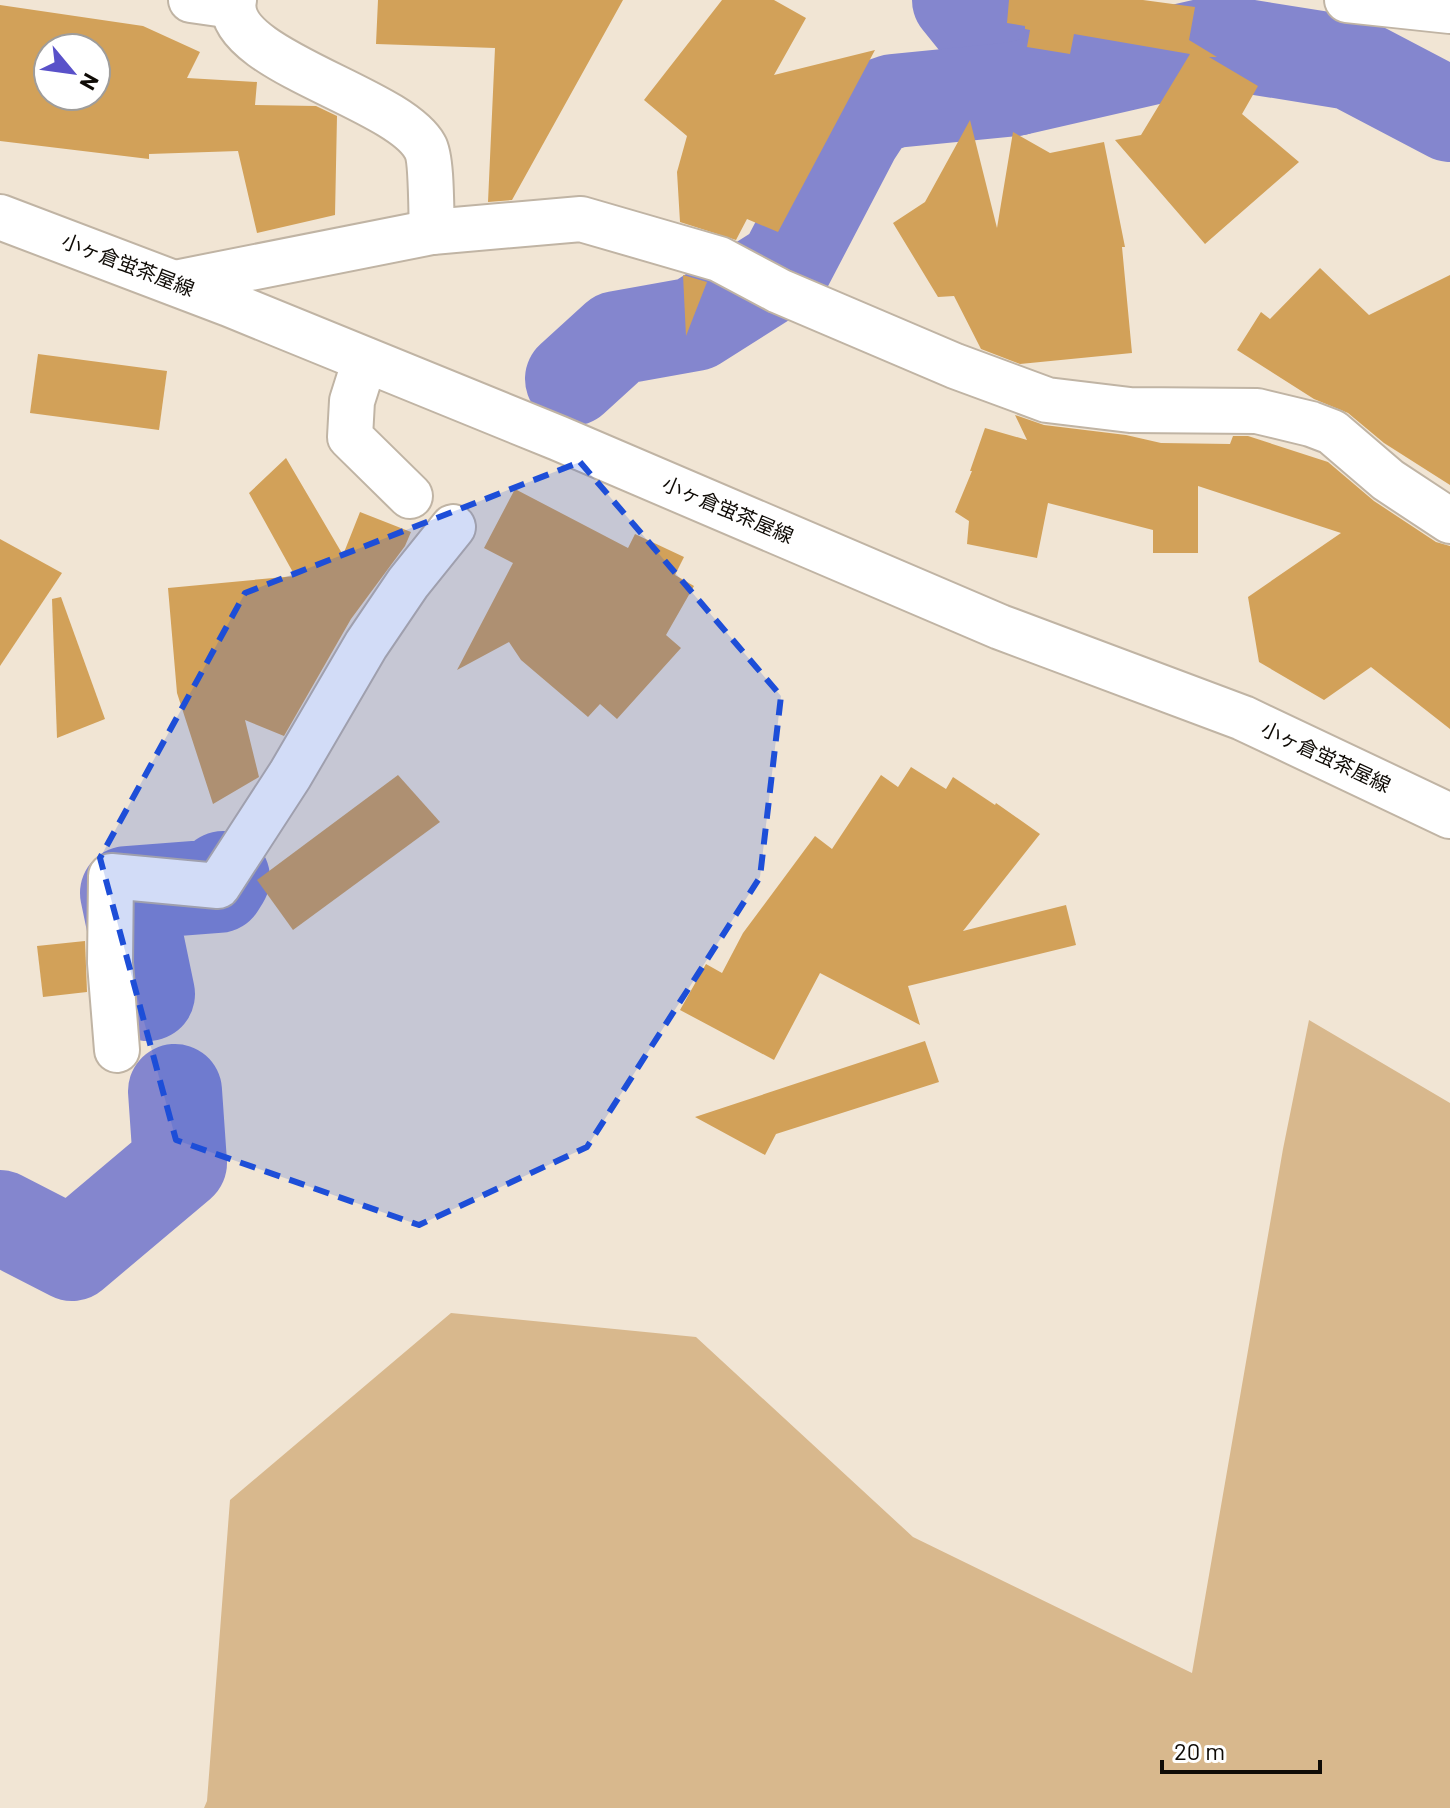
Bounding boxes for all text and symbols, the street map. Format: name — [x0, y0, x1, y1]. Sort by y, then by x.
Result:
north arrow — [32, 32, 112, 112]
text: N — [75, 69, 105, 95]
street label: 小ヶ倉蛍茶屋線 — [59, 228, 198, 300]
street label: 小ヶ倉蛍茶屋線 — [659, 471, 798, 547]
street label: 小ヶ倉蛍茶屋線 — [1258, 716, 1395, 797]
scale bar — [1162, 1724, 1320, 1774]
text: 20 m — [1174, 1736, 1225, 1765]

